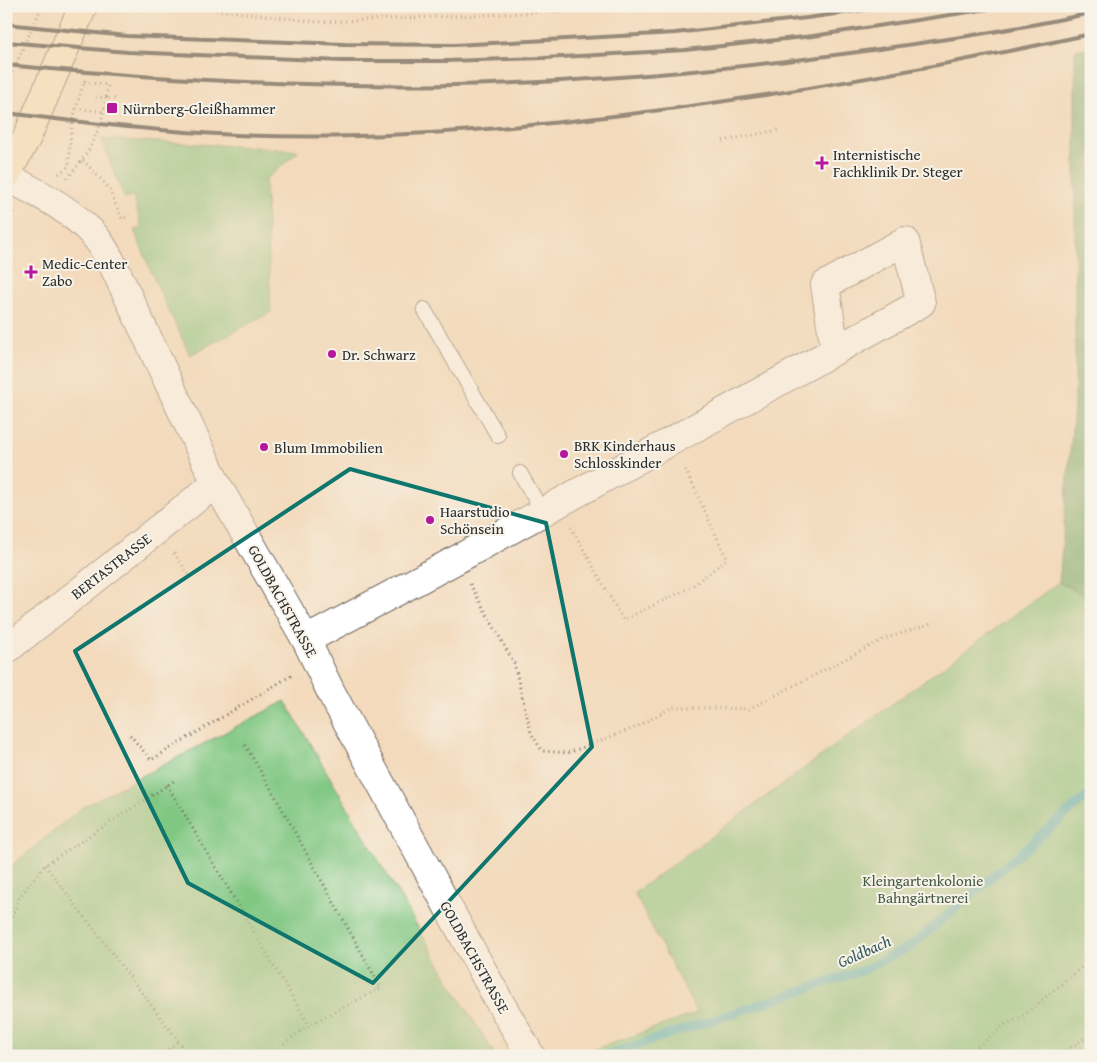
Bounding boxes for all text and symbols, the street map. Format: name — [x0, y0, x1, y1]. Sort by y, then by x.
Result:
place label: Nürnberg-Gleißhammer — [123, 98, 275, 119]
marker: Nürnberg-Gleißhammer — [105, 101, 119, 115]
place label: Internistische Fachklinik Dr. Steger — [833, 144, 963, 182]
marker: Internistische Fachklinik Dr. Steger — [815, 156, 829, 170]
place label: Medic-Center Zabo — [42, 253, 127, 291]
marker: Medic-Center Zabo — [24, 265, 38, 279]
place label: Dr. Schwarz — [342, 344, 416, 365]
marker: Dr. Schwarz — [326, 348, 338, 360]
place label: BRK Kinderhaus Schlosskinder — [574, 435, 676, 473]
place label: Blum Immobilien — [274, 437, 384, 458]
marker: Blum Immobilien — [258, 441, 270, 453]
marker: BRK Kinderhaus Schlosskinder — [558, 448, 570, 460]
place label: Haarstudio Schönsein — [440, 501, 510, 539]
marker: Haarstudio Schönsein — [424, 514, 436, 526]
street label: BERTASTRASSE — [66, 528, 156, 604]
street label: GOLDBACHSTRASSE — [243, 541, 323, 661]
park label: Kleingartenkolonie Bahngärtnerei — [863, 870, 983, 908]
street label: GOLDBACHSTRASSE — [435, 897, 515, 1017]
water label: Goldbach — [833, 929, 895, 973]

